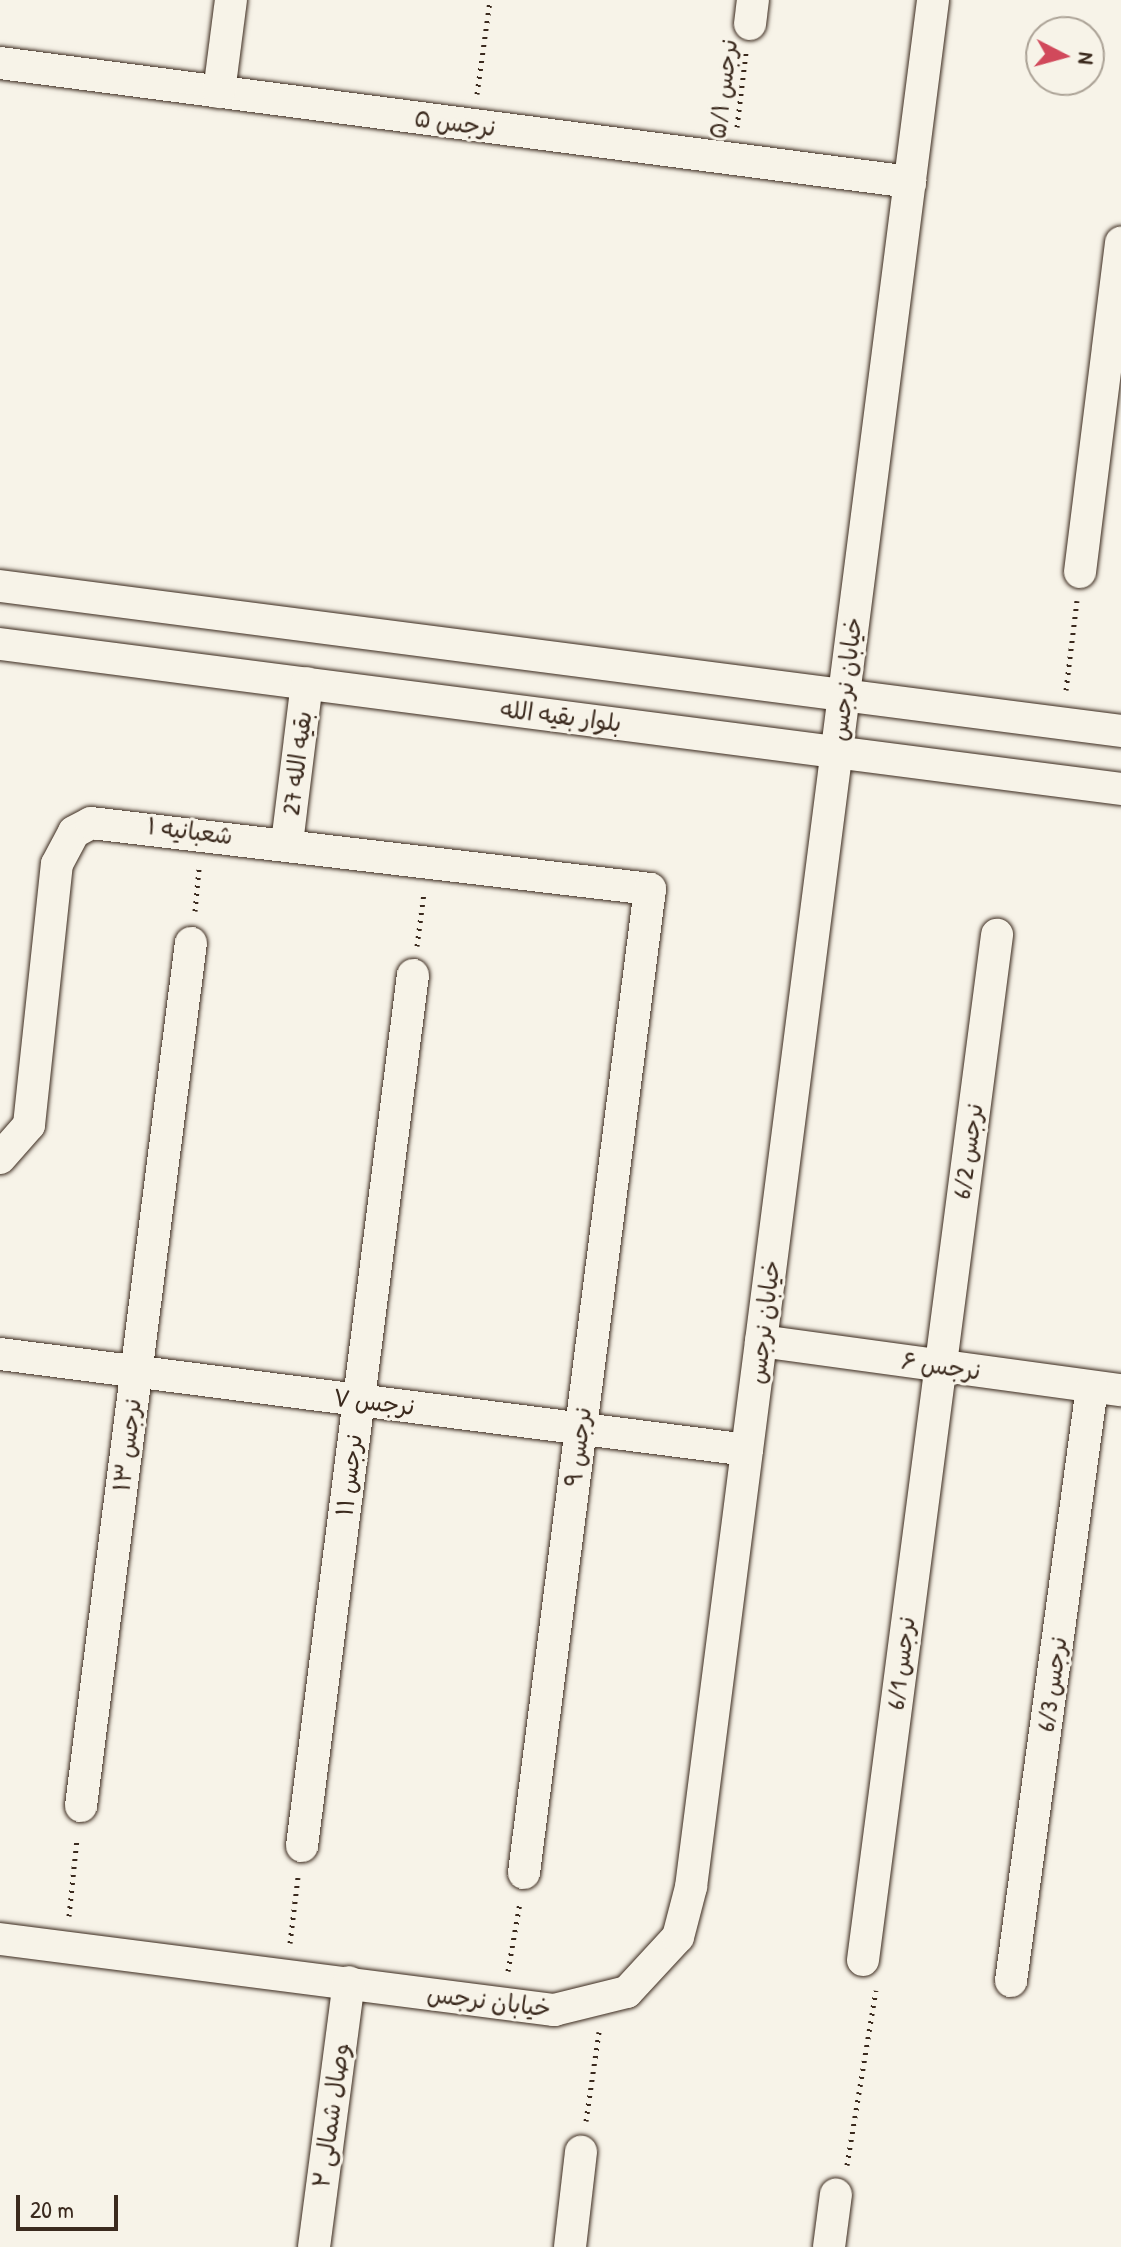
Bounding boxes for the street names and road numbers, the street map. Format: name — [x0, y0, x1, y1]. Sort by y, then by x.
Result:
street label: نرجس ۵/۱ — [703, 37, 743, 141]
street label: نرجس ۵ — [413, 104, 497, 142]
street label: خیابان نرجس — [824, 615, 868, 743]
street label: بلوار بقیه الله — [499, 694, 623, 738]
street label: بقیه الله 27 — [276, 709, 318, 817]
street label: شعبانیه ۱ — [146, 811, 234, 851]
street label: نرجس 6/2 — [947, 1101, 989, 1201]
street label: خیابان نرجس — [742, 1258, 786, 1386]
street label: نرجس ۶ — [900, 1346, 982, 1386]
street label: نرجس ۷ — [332, 1383, 416, 1421]
street label: نرجس ۱۳ — [107, 1397, 147, 1493]
street label: نرجس ۹ — [559, 1405, 597, 1489]
street label: نرجس ۱۱ — [330, 1432, 368, 1518]
street label: نرجس 6/1 — [881, 1615, 921, 1711]
street label: نرجس 6/3 — [1031, 1635, 1073, 1733]
street label: خیابان نرجس — [425, 1979, 553, 2023]
street label: وصال شمالی ۲ — [307, 2040, 355, 2190]

